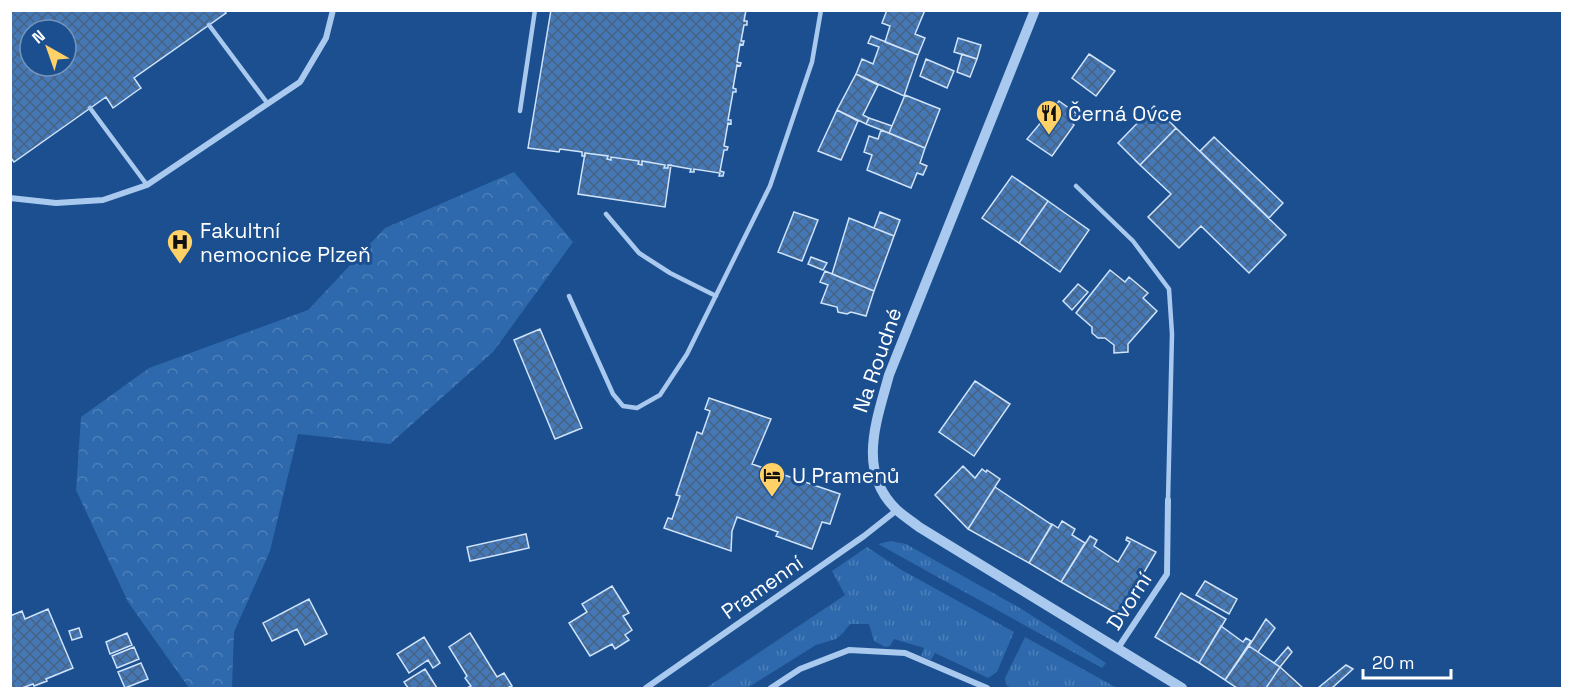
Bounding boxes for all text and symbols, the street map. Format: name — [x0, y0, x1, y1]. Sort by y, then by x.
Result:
north arrow — [18, 18, 78, 78]
text: N — [28, 25, 50, 48]
restaurant icon: Černá Ovce — [1034, 98, 1064, 136]
place label: Černá Ovce — [1068, 100, 1182, 127]
place label: Fakultní nemocnice Plzeň — [200, 217, 371, 268]
hospital icon: Fakultní nemocnice Plzeň — [165, 227, 195, 265]
street label: Na Roudné — [846, 304, 908, 416]
hotel icon: U Pramenů — [757, 460, 787, 498]
place label: U Pramenů — [792, 462, 900, 489]
street label: Pramenní — [716, 549, 809, 625]
street label: Dvorní — [1100, 566, 1158, 635]
scale bar — [1363, 642, 1452, 680]
text: 20 m — [1372, 651, 1415, 674]

